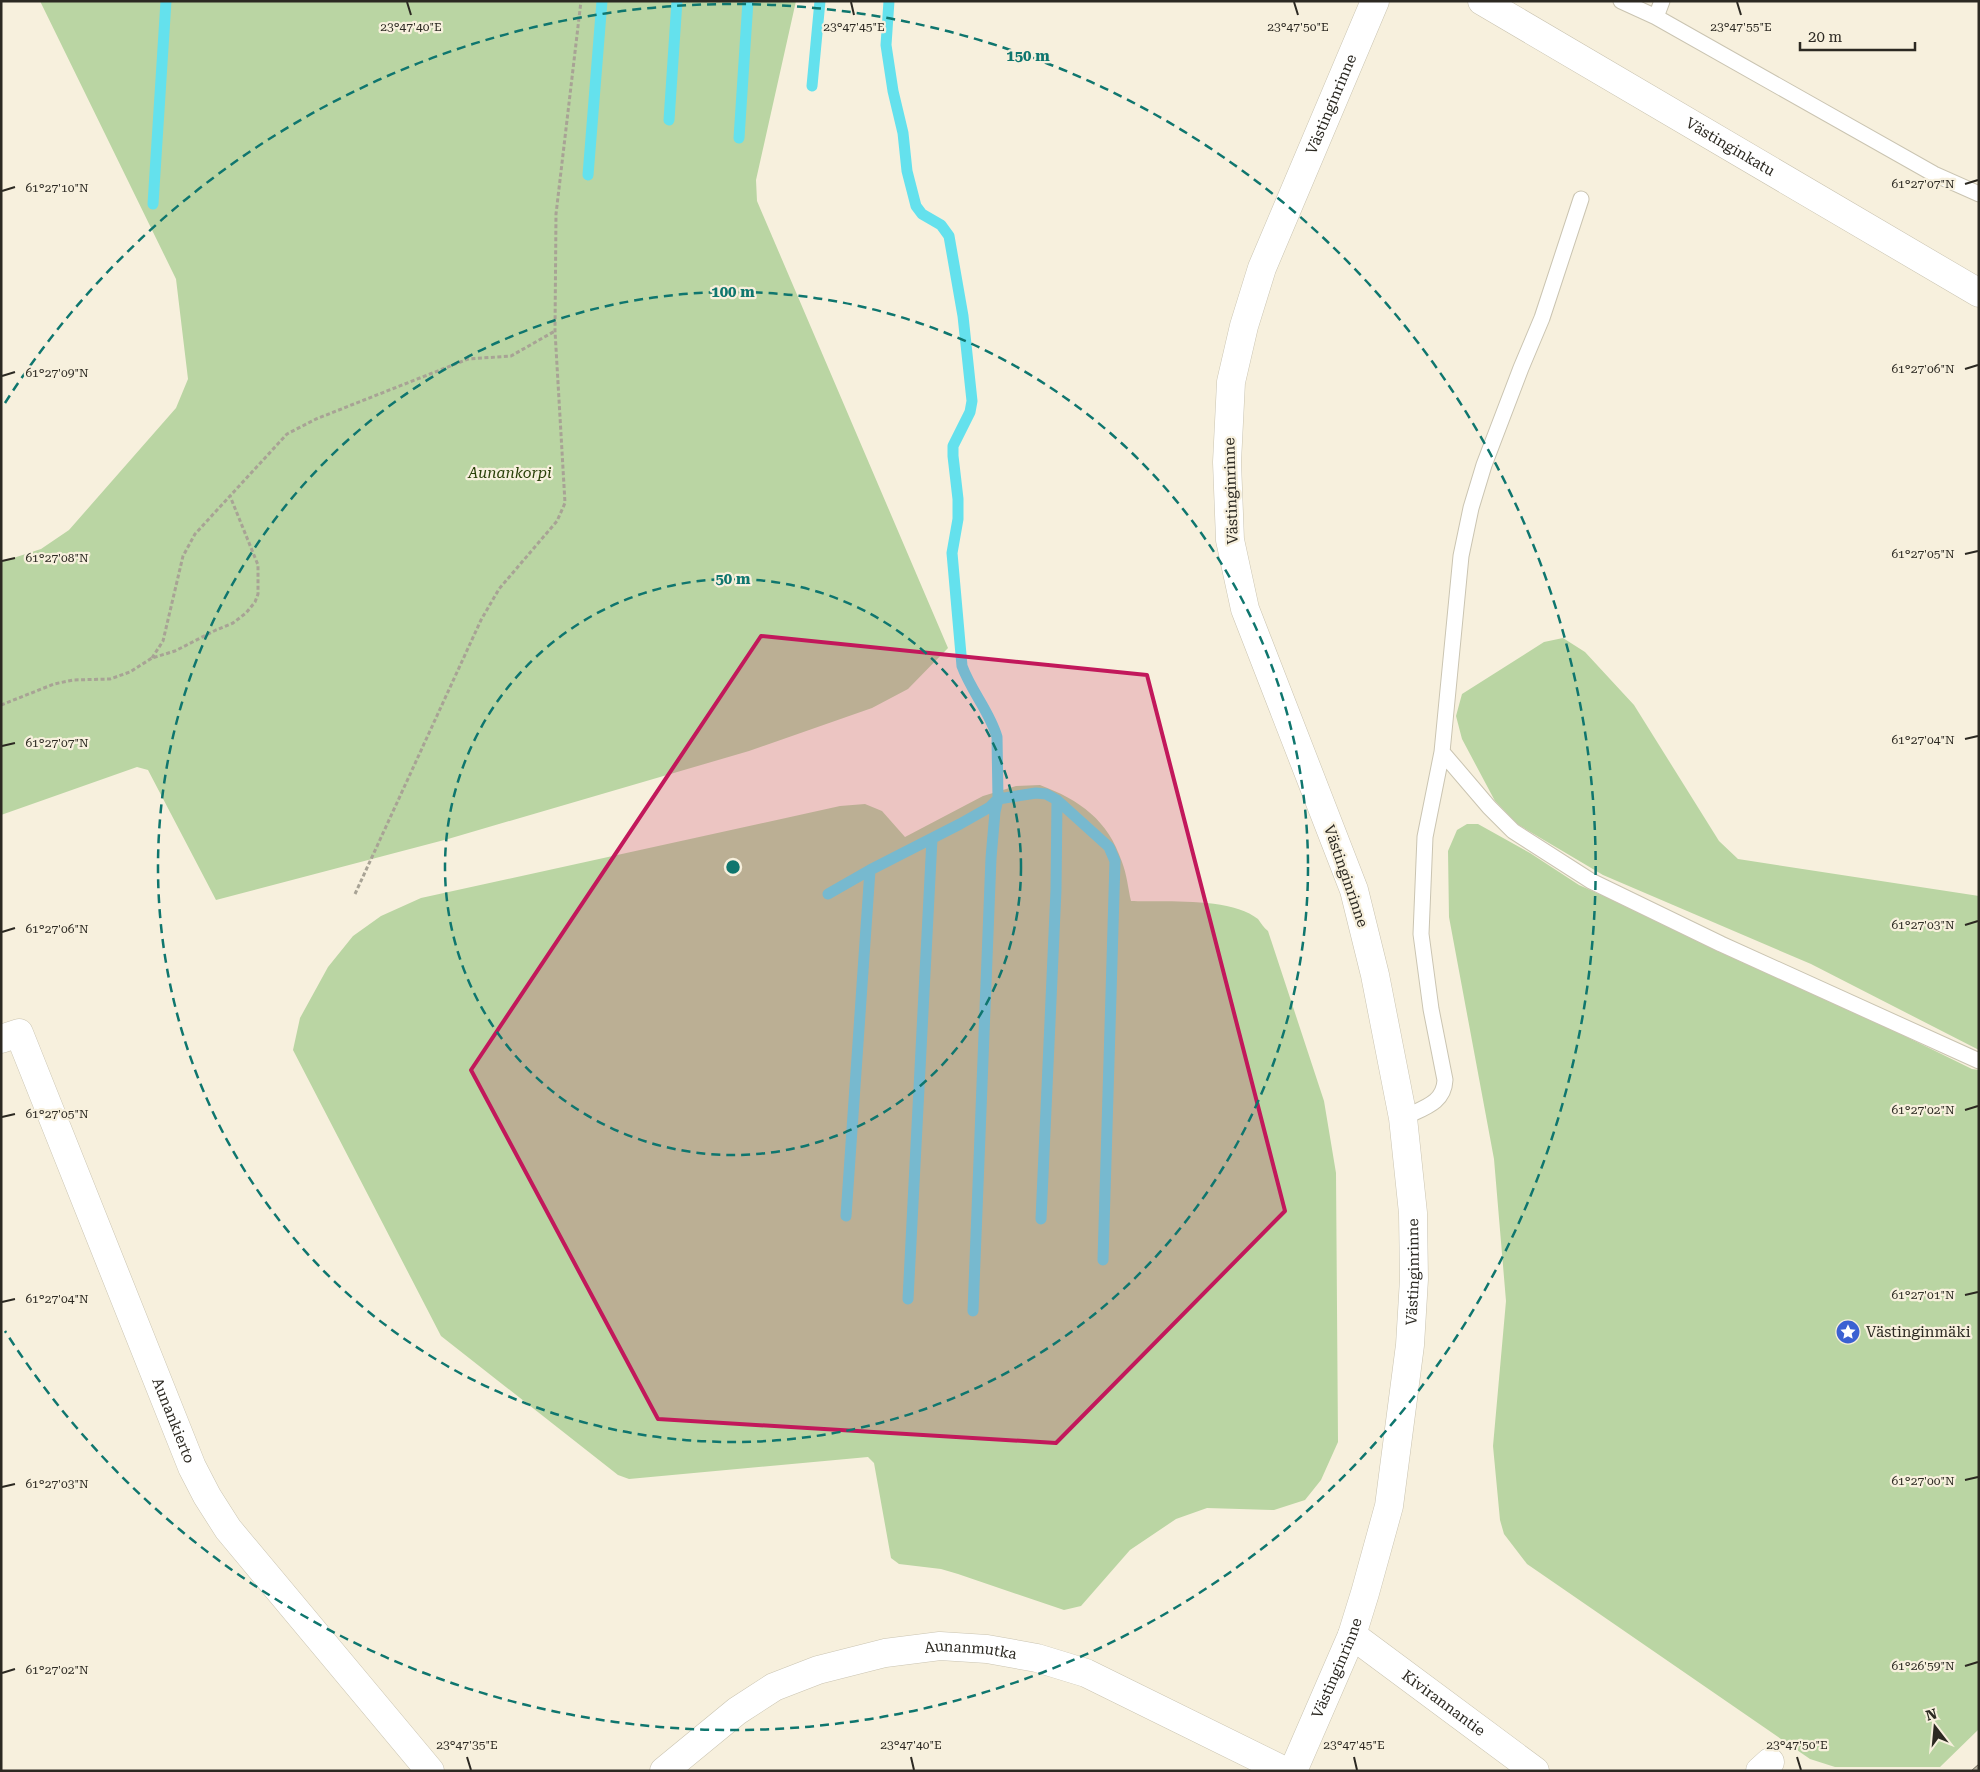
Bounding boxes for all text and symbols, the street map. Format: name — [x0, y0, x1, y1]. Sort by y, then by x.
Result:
text: 23°47'40"E — [380, 20, 442, 34]
text: 23°47'45"E — [823, 20, 885, 34]
text: 23°47'50"E — [1267, 20, 1329, 34]
text: 23°47'55"E — [1710, 20, 1772, 34]
scale bar — [1800, 20, 1915, 52]
text: 20 m — [1808, 28, 1843, 46]
text: 150 m — [1006, 47, 1050, 65]
street label: Västinginrinne — [1302, 51, 1360, 157]
street label: Västinginkatu — [1683, 114, 1779, 180]
text: 61°27'07"N — [1891, 177, 1955, 191]
text: 61°27'10"N — [25, 181, 89, 195]
text: 100 m — [711, 283, 755, 301]
text: 61°27'06"N — [1891, 362, 1955, 376]
text: 61°27'09"N — [25, 366, 89, 380]
street label: Västinginrinne — [1220, 437, 1242, 545]
park label: Aunankorpi — [467, 464, 552, 482]
text: 61°27'05"N — [1891, 547, 1955, 561]
text: 61°27'08"N — [25, 551, 89, 565]
text: 50 m — [715, 570, 751, 588]
text: 61°27'04"N — [1891, 733, 1955, 747]
text: 61°27'07"N — [25, 736, 89, 750]
street label: Västinginrinne — [1320, 823, 1372, 929]
centre of rings — [724, 858, 742, 876]
text: 61°27'03"N — [1891, 918, 1955, 932]
text: 61°27'06"N — [25, 922, 89, 936]
text: 61°27'02"N — [1891, 1103, 1955, 1117]
text: 61°27'05"N — [25, 1107, 89, 1121]
street label: Västinginrinne — [1402, 1218, 1423, 1326]
text: 61°27'01"N — [1891, 1288, 1955, 1302]
text: 61°27'04"N — [25, 1292, 89, 1306]
place icon: Västinginmäki — [1835, 1319, 1861, 1345]
place label: Västinginmäki — [1866, 1323, 1971, 1341]
street label: Aunankierto — [148, 1375, 199, 1466]
text: 61°27'00"N — [1891, 1474, 1955, 1488]
text: 61°27'03"N — [25, 1477, 89, 1491]
street label: Västinginrinne — [1308, 1616, 1366, 1721]
street label: Aunanmutka — [923, 1636, 1018, 1663]
text: 61°26'59"N — [1891, 1659, 1955, 1673]
text: 61°27'02"N — [25, 1663, 89, 1677]
street label: Kivirannantie — [1398, 1666, 1489, 1740]
north arrow — [1910, 1702, 1960, 1752]
text: N — [1924, 1705, 1939, 1724]
text: 23°47'35"E — [436, 1738, 498, 1752]
text: 23°47'40"E — [880, 1738, 942, 1752]
text: 23°47'45"E — [1323, 1738, 1385, 1752]
text: 23°47'50"E — [1766, 1738, 1828, 1752]

